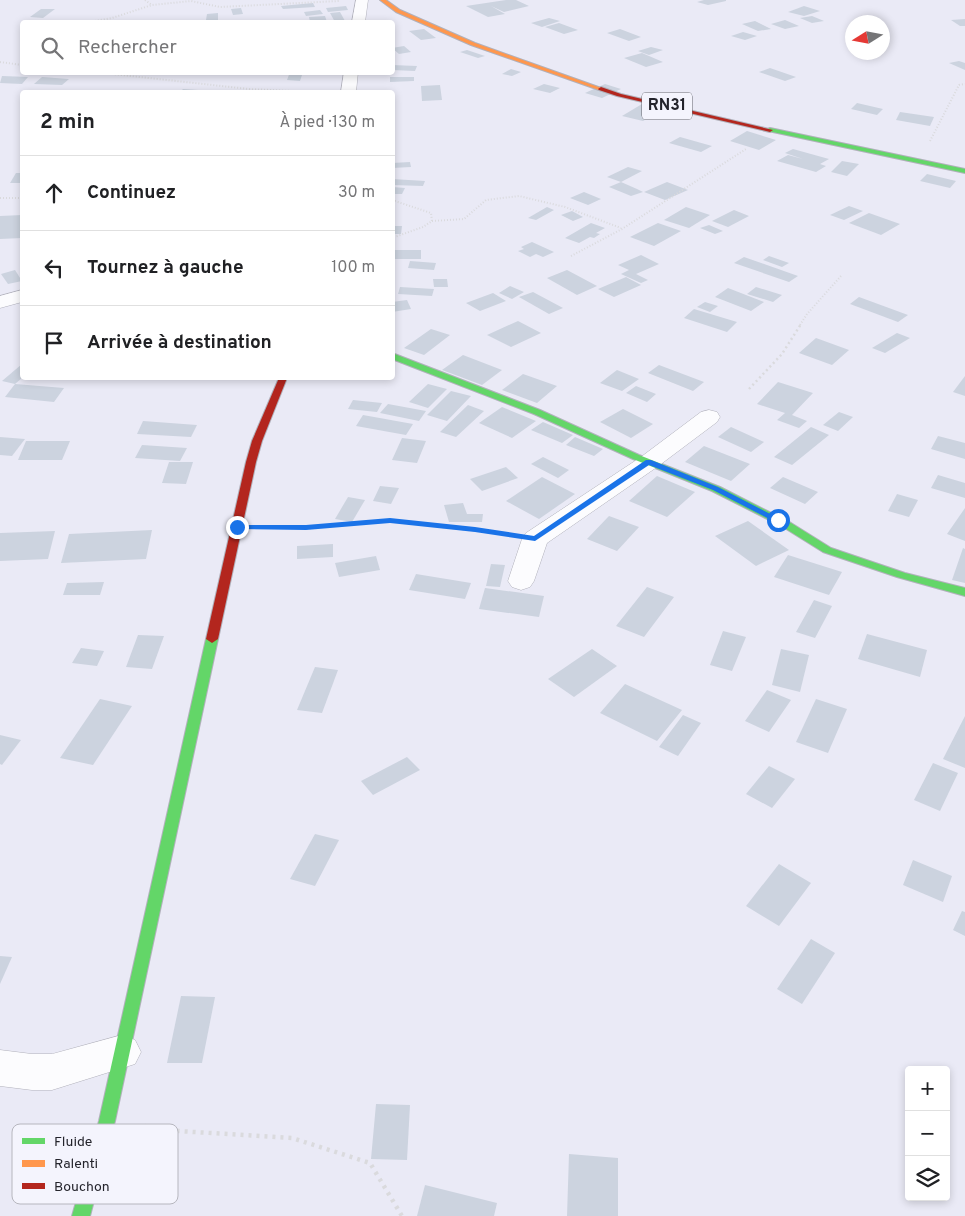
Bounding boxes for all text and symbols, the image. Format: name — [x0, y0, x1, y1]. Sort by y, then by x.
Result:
north arrow — [845, 15, 890, 60]
search box — [20, 20, 395, 75]
icon: search — [38, 34, 66, 62]
text: Rechercher — [78, 36, 177, 60]
road number: RN31 — [642, 92, 692, 120]
text: 2 min — [40, 109, 95, 136]
text: À pied · 130 m — [279, 113, 375, 133]
icon: ahead — [40, 179, 68, 207]
text: Continuez — [87, 181, 176, 205]
text: 30 m — [338, 183, 375, 203]
icon: left — [40, 254, 68, 282]
text: Tournez à gauche — [87, 256, 244, 280]
text: 100 m — [331, 258, 375, 278]
icon: arrive — [40, 329, 68, 357]
text: Arrivée à destination — [87, 331, 272, 355]
route start — [767, 509, 790, 532]
route end — [226, 516, 249, 539]
map controls — [905, 1066, 950, 1201]
button: + — [905, 1066, 950, 1111]
button: − — [905, 1111, 950, 1156]
legend — [12, 1124, 178, 1204]
text: Fluide — [54, 1134, 92, 1151]
text: Ralenti — [54, 1156, 98, 1173]
button: layers — [905, 1156, 950, 1201]
text: Bouchon — [54, 1179, 110, 1196]

